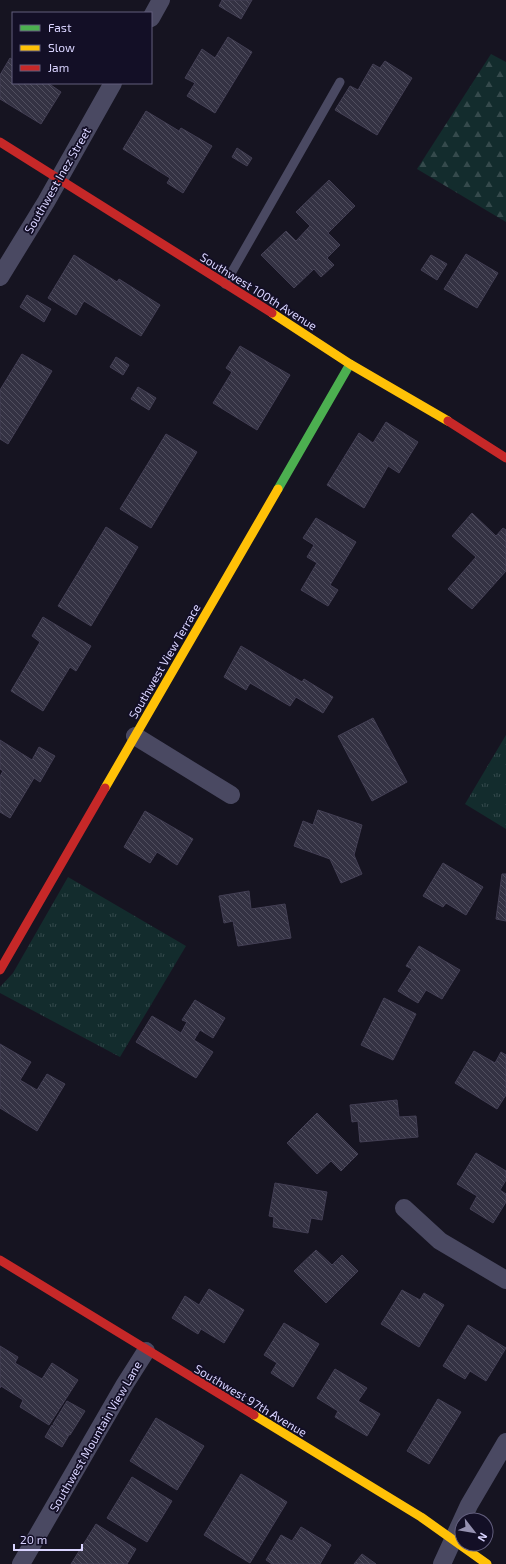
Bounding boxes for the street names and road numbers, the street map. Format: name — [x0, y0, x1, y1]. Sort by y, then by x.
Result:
street label: Southwest Inez Street — [21, 124, 93, 236]
street label: Southwest 100th Avenue — [198, 249, 320, 333]
street label: Southwest View Terrace — [125, 601, 203, 721]
street label: Southwest Mountain View Lane — [46, 1358, 144, 1514]
street label: Southwest 97th Avenue — [192, 1361, 310, 1439]

